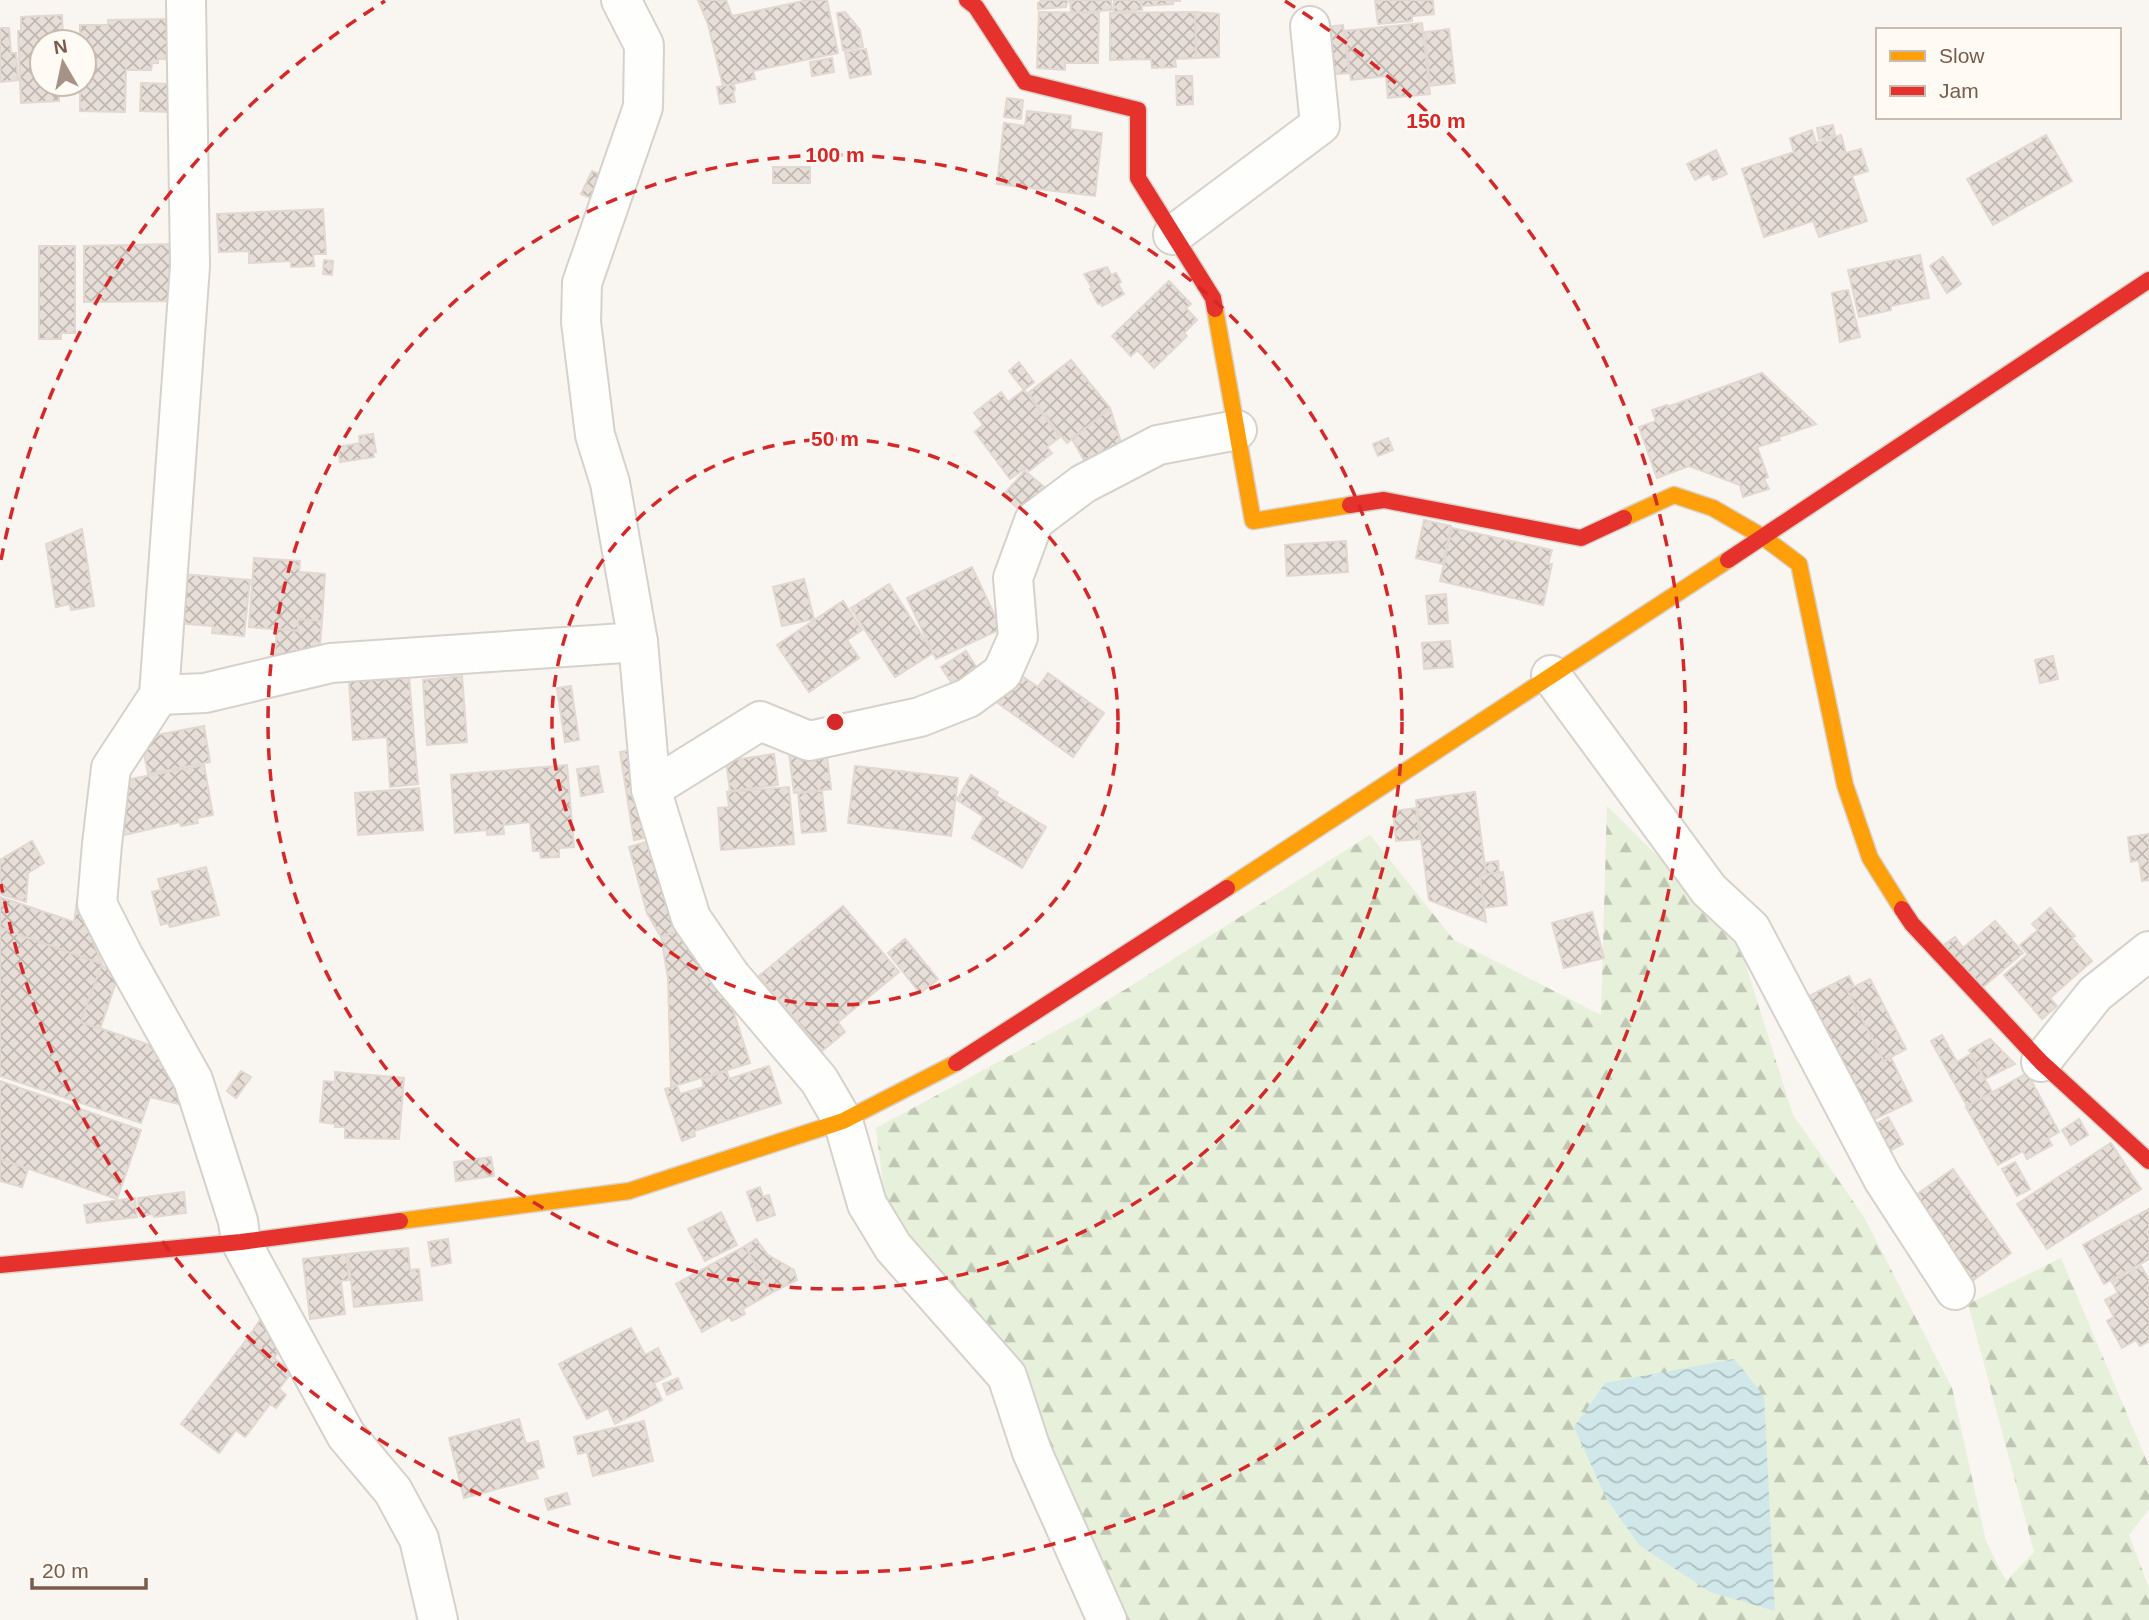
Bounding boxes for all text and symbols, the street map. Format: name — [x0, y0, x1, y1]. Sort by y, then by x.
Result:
north arrow — [28, 28, 98, 98]
legend — [1876, 28, 2121, 119]
text: N — [52, 35, 69, 58]
text: Slow — [1939, 44, 1985, 67]
text: Jam — [1939, 79, 1979, 102]
text: 150 m — [1406, 109, 1466, 132]
text: 100 m — [805, 143, 865, 166]
text: 50 m — [811, 427, 859, 450]
centre of rings — [823, 710, 847, 734]
scale bar — [32, 1546, 145, 1590]
text: 20 m — [42, 1559, 89, 1582]

